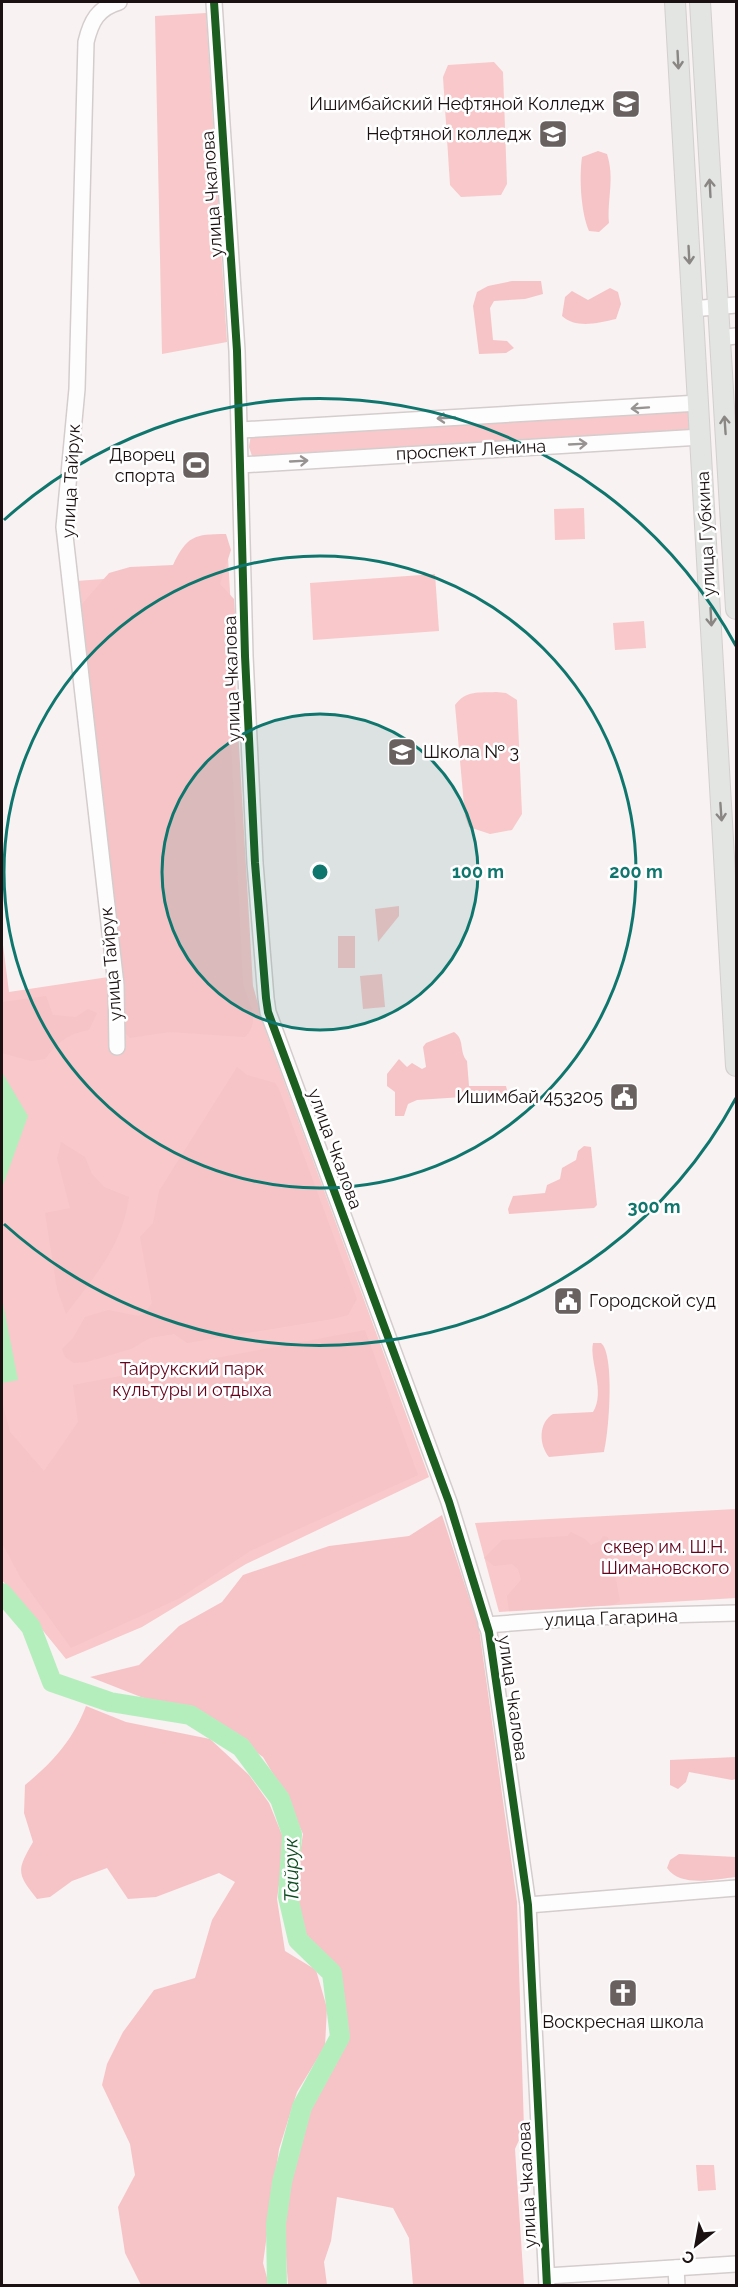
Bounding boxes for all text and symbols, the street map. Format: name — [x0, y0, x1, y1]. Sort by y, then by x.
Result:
one-way arrow — [673, 49, 684, 69]
school or university icon: Ишимбайский Нефтяной Колледж — [610, 88, 642, 120]
place label: Ишимбайский Нефтяной Колледж — [309, 93, 605, 114]
school or university icon: Нефтяной колледж — [537, 118, 569, 150]
place label: Нефтяной колледж — [366, 123, 532, 144]
street label: улица Чкалова — [197, 130, 226, 258]
one-way arrow — [705, 179, 716, 199]
one-way arrow — [684, 244, 695, 264]
one-way arrow — [631, 402, 651, 413]
one-way arrow — [436, 412, 456, 423]
one-way arrow — [719, 415, 730, 435]
street label: улица Тайрук — [57, 423, 84, 539]
street label: проспект Ленина — [395, 435, 547, 464]
one-way arrow — [567, 438, 587, 449]
place label: Дворец спорта — [109, 444, 175, 486]
sports icon: Дворец спорта — [180, 449, 212, 481]
one-way arrow — [289, 455, 309, 466]
street label: улица Губкина — [692, 471, 719, 597]
one-way arrow — [705, 606, 716, 626]
street label: улица Чкалова — [219, 615, 244, 743]
school or university icon: Школа № 3 — [386, 736, 418, 768]
place label: Школа № 3 — [423, 741, 519, 762]
one-way arrow — [716, 801, 727, 821]
text: 100 m — [452, 861, 504, 882]
text: 200 m — [609, 861, 663, 882]
centre of rings — [310, 862, 330, 882]
street label: улица Тайрук — [95, 906, 126, 1022]
public building icon: Ишимбай 453205 — [608, 1081, 640, 1113]
street label: улица Чкалова — [304, 1086, 367, 1212]
place label: Ишимбай 453205 — [456, 1086, 603, 1107]
text: 300 m — [627, 1196, 681, 1217]
public building icon: Городской суд — [552, 1285, 584, 1317]
place label: Городской суд — [589, 1290, 716, 1311]
park label: Тайрукский парк культуры и отдыха — [112, 1358, 272, 1400]
park label: сквер им. Ш.Н. Шимановского — [601, 1536, 730, 1578]
street label: улица Гагарина — [544, 1605, 678, 1630]
street label: улица Чкалова — [494, 1634, 533, 1762]
water label: Тайрук — [278, 1838, 304, 1902]
church icon: Воскресная школа — [607, 1977, 639, 2009]
place label: Воскресная школа — [542, 2011, 704, 2032]
street label: улица Чкалова — [513, 2121, 540, 2249]
north arrow — [666, 2215, 726, 2275]
text: С — [679, 2246, 698, 2268]

